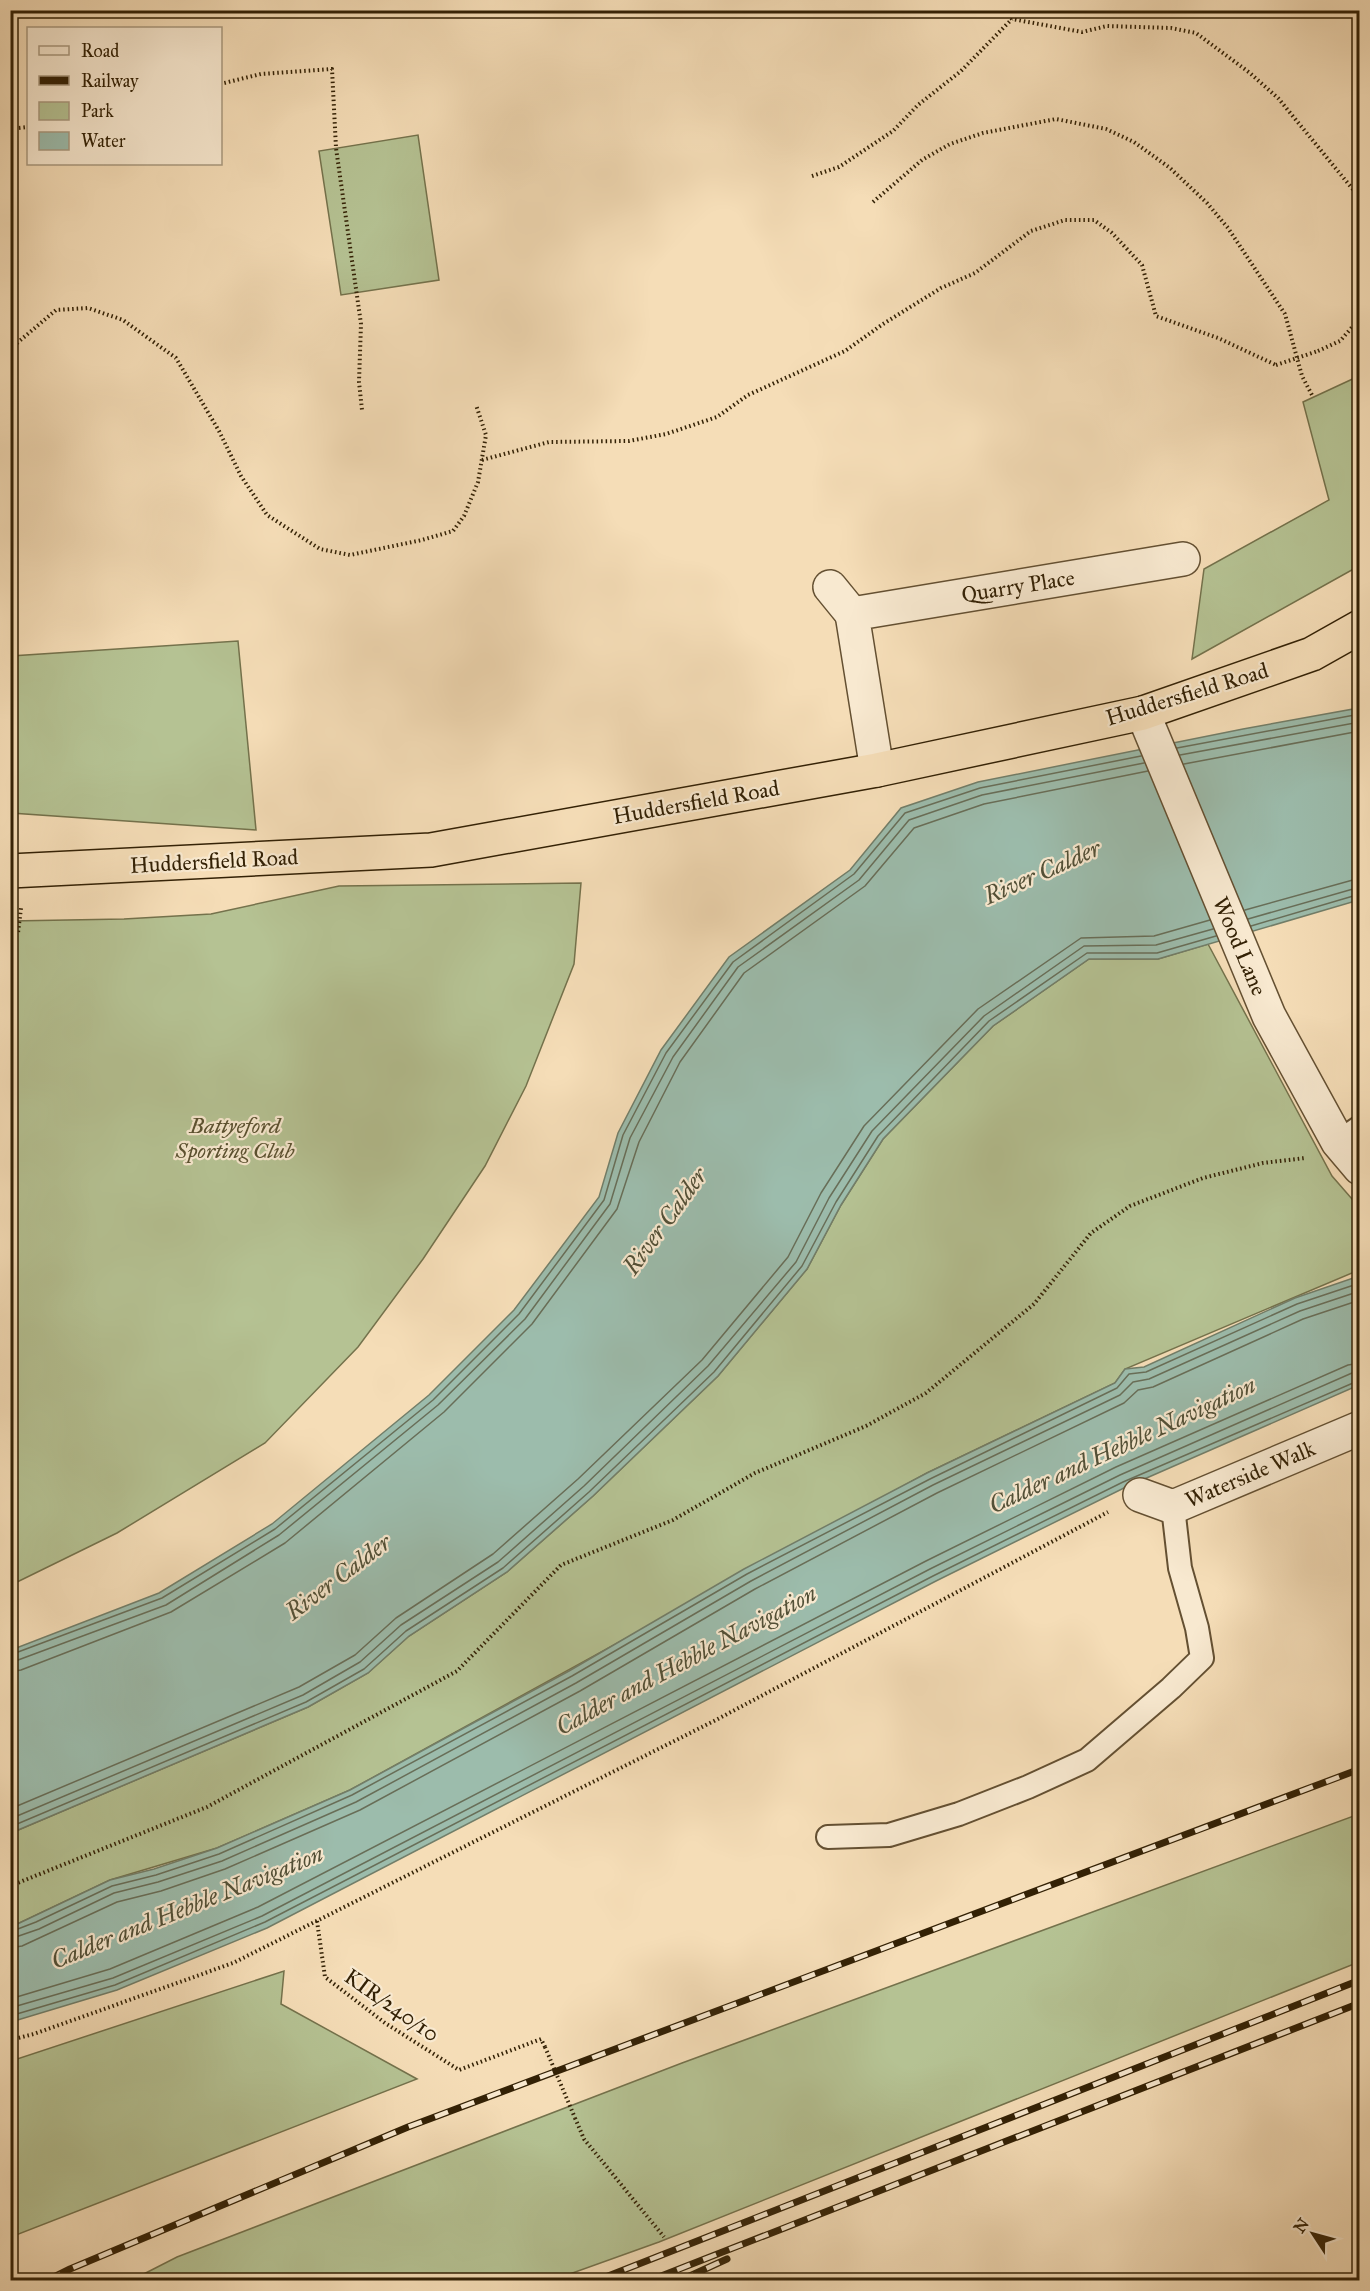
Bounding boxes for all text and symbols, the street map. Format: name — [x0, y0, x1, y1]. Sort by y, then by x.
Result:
legend — [27, 27, 222, 165]
text: Road — [81, 40, 119, 62]
text: Railway — [81, 70, 139, 92]
text: Park — [81, 100, 114, 122]
text: Water — [81, 130, 126, 152]
street label: Quarry Place — [959, 564, 1077, 608]
street label: Huddersfield Road — [1102, 656, 1272, 732]
street label: Huddersfield Road — [611, 774, 781, 830]
water label: River Calder — [978, 832, 1107, 912]
street label: Huddersfield Road — [129, 843, 299, 879]
street label: Wood Lane — [1207, 892, 1273, 1000]
park label: Battyeford Sporting Club — [175, 1112, 295, 1164]
water label: River Calder — [616, 1160, 715, 1281]
water label: Calder and Hebble Navigation — [984, 1370, 1261, 1520]
street label: Waterside Walk — [1181, 1434, 1320, 1513]
water label: River Calder — [278, 1526, 399, 1627]
water label: Calder and Hebble Navigation — [550, 1578, 822, 1742]
water label: Calder and Hebble Navigation — [46, 1838, 328, 1975]
street label: KIR/240/10 — [339, 1962, 445, 2048]
north arrow — [1283, 2204, 1343, 2264]
text: N — [1290, 2214, 1313, 2237]

